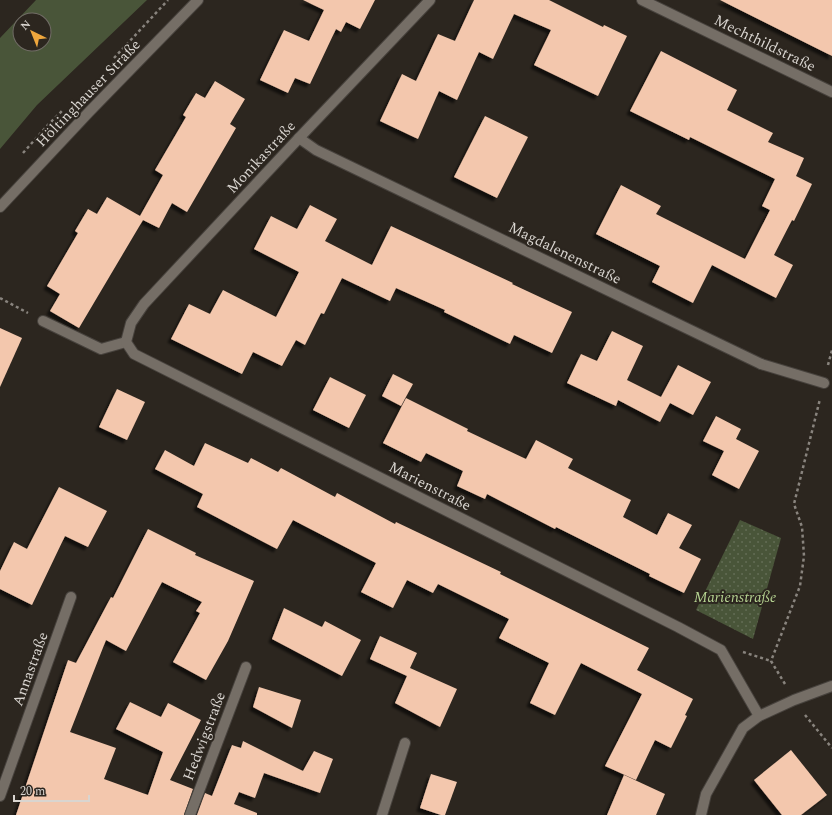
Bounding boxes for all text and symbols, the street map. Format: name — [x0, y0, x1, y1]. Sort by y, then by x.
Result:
street label: Mechthildstraße — [710, 9, 820, 78]
north arrow — [12, 12, 52, 52]
text: N — [16, 16, 35, 34]
street label: Höltinghauser Straße — [31, 34, 146, 153]
street label: Monikastraße — [221, 116, 301, 199]
street label: Magdalenenstraße — [504, 216, 625, 291]
street label: Marienstraße — [384, 456, 475, 517]
park label: Marienstraße — [694, 586, 777, 609]
street label: Annastraße — [6, 629, 55, 710]
street label: Hedwigstraße — [177, 688, 232, 784]
scale bar — [14, 777, 89, 803]
text: 20 m — [20, 782, 45, 801]

